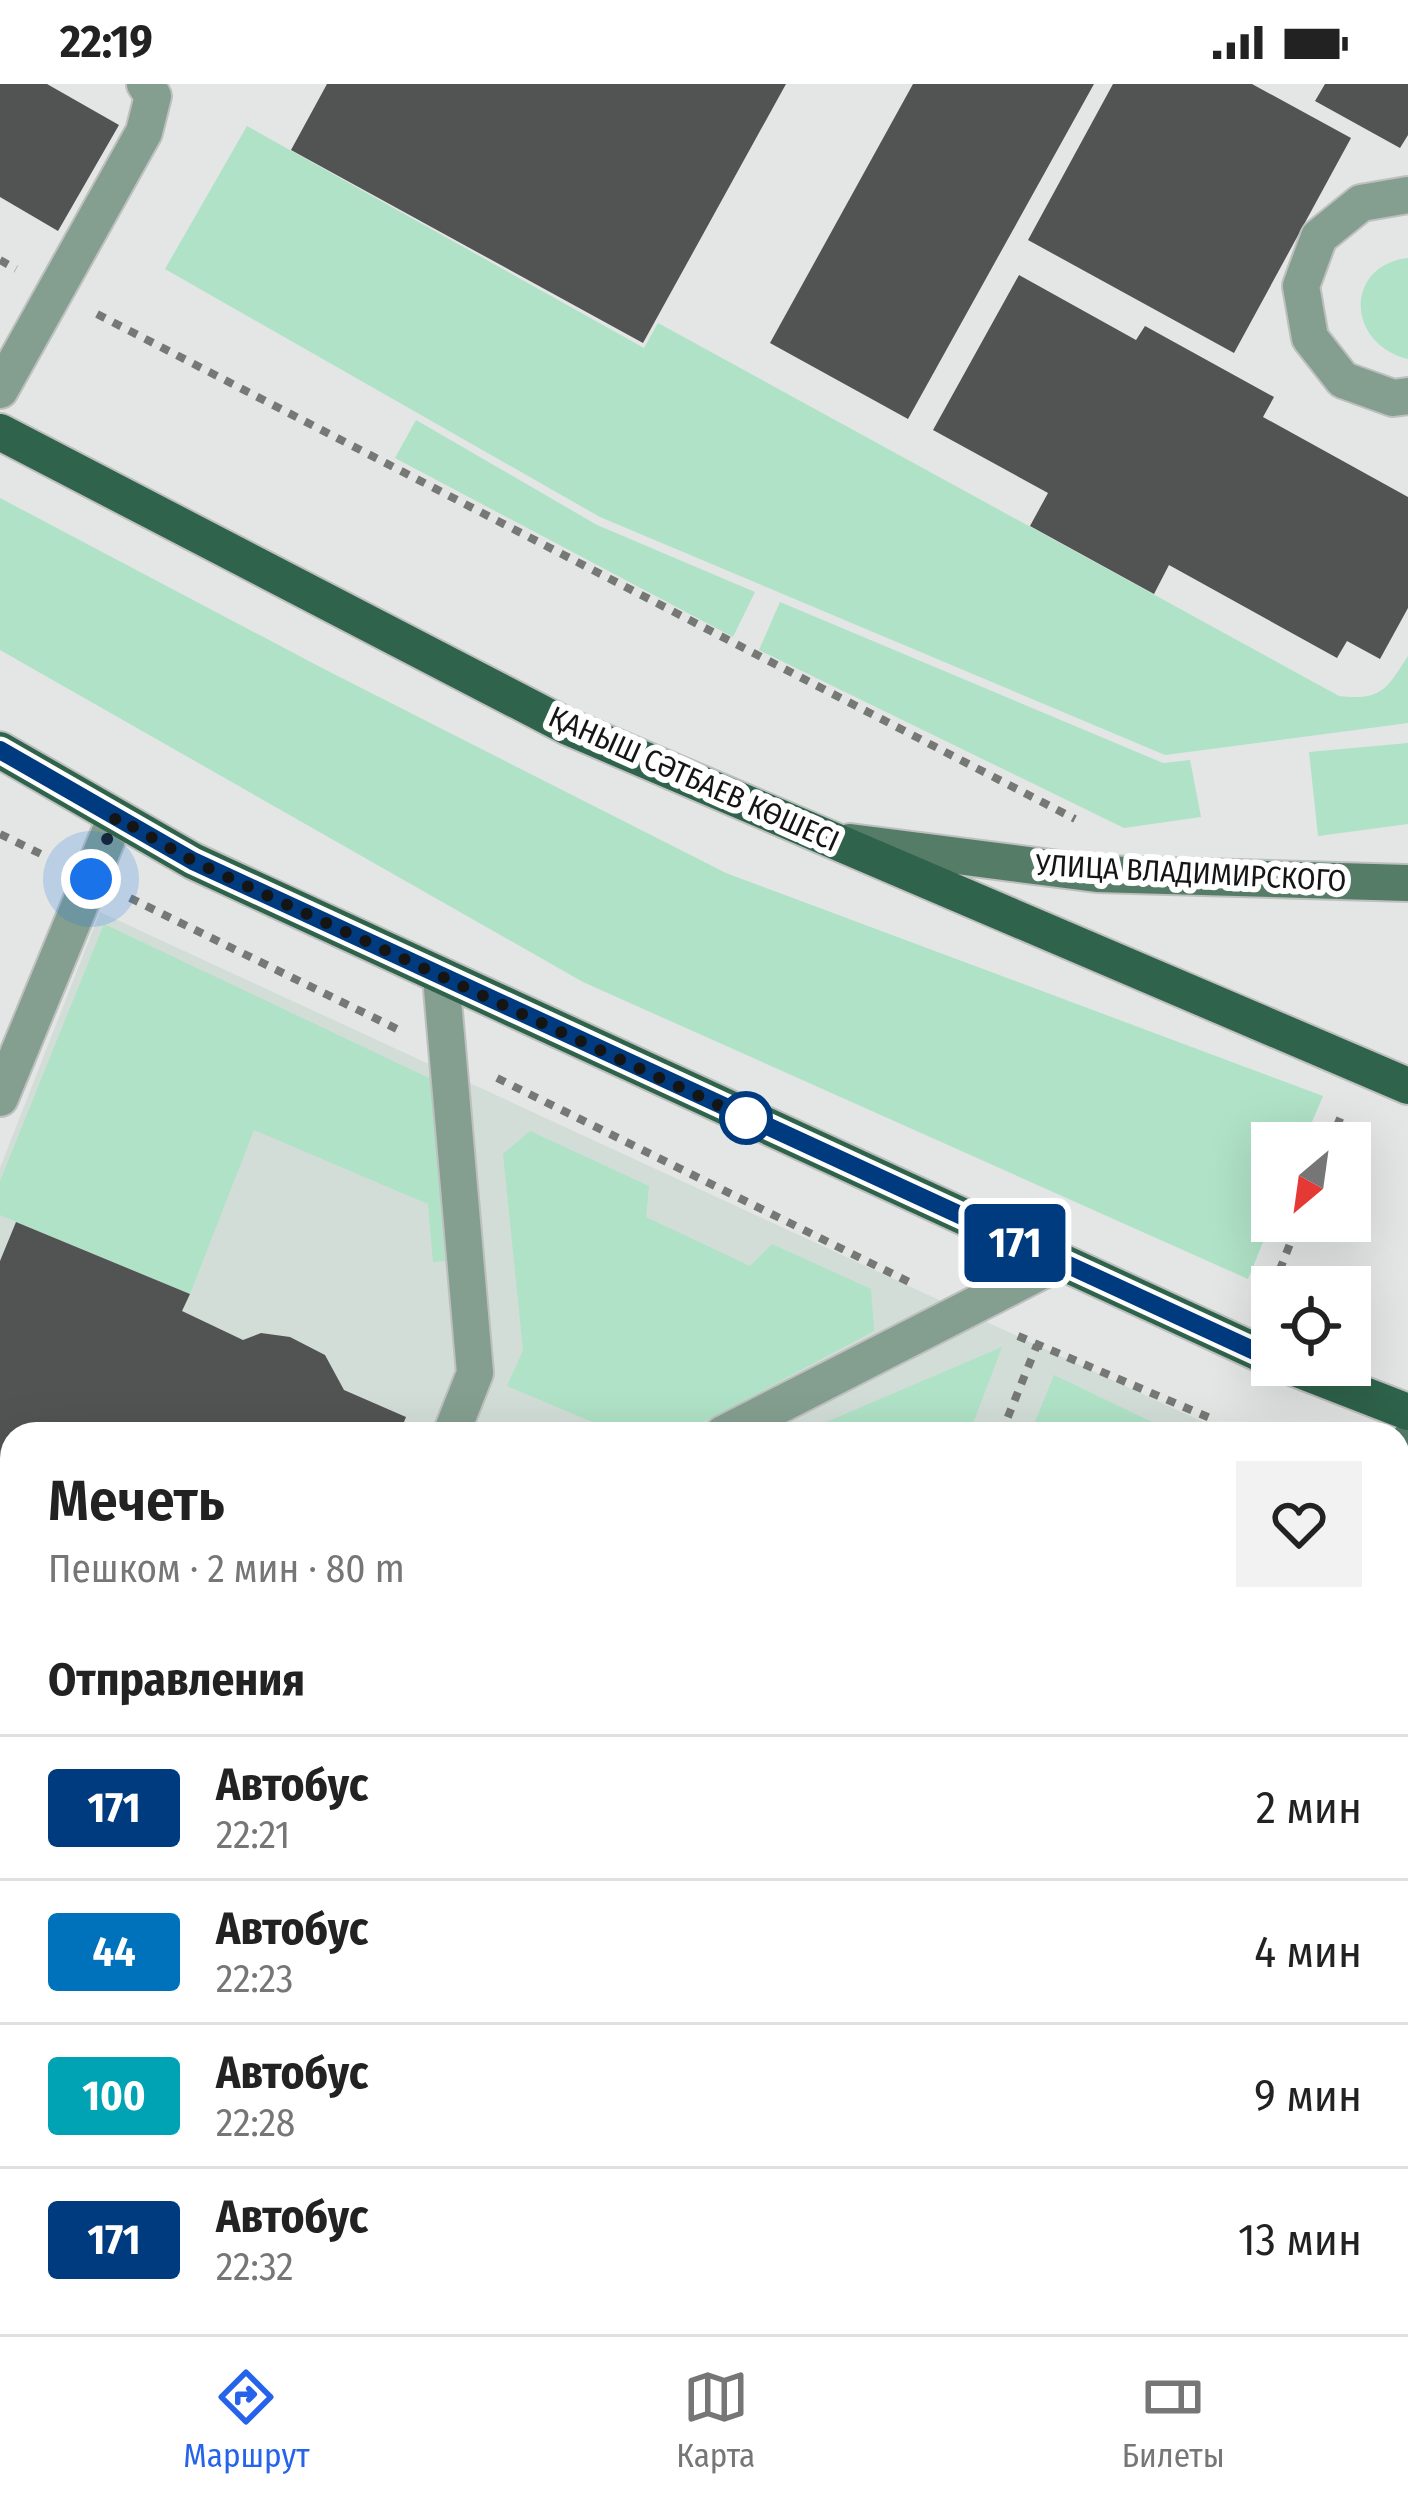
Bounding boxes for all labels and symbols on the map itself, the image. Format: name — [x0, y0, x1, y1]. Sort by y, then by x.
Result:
street label: ҚАНЫШ СӘТБАЕВ КӨШЕСІ — [543, 699, 845, 859]
street label: УЛИЦА ВЛАДИМИРСКОГО — [1034, 847, 1347, 899]
your location — [61, 849, 121, 909]
unlabelled marker — [721, 1093, 771, 1143]
north arrow — [1251, 1122, 1371, 1242]
line badge: 171 — [946, 1204, 1084, 1282]

